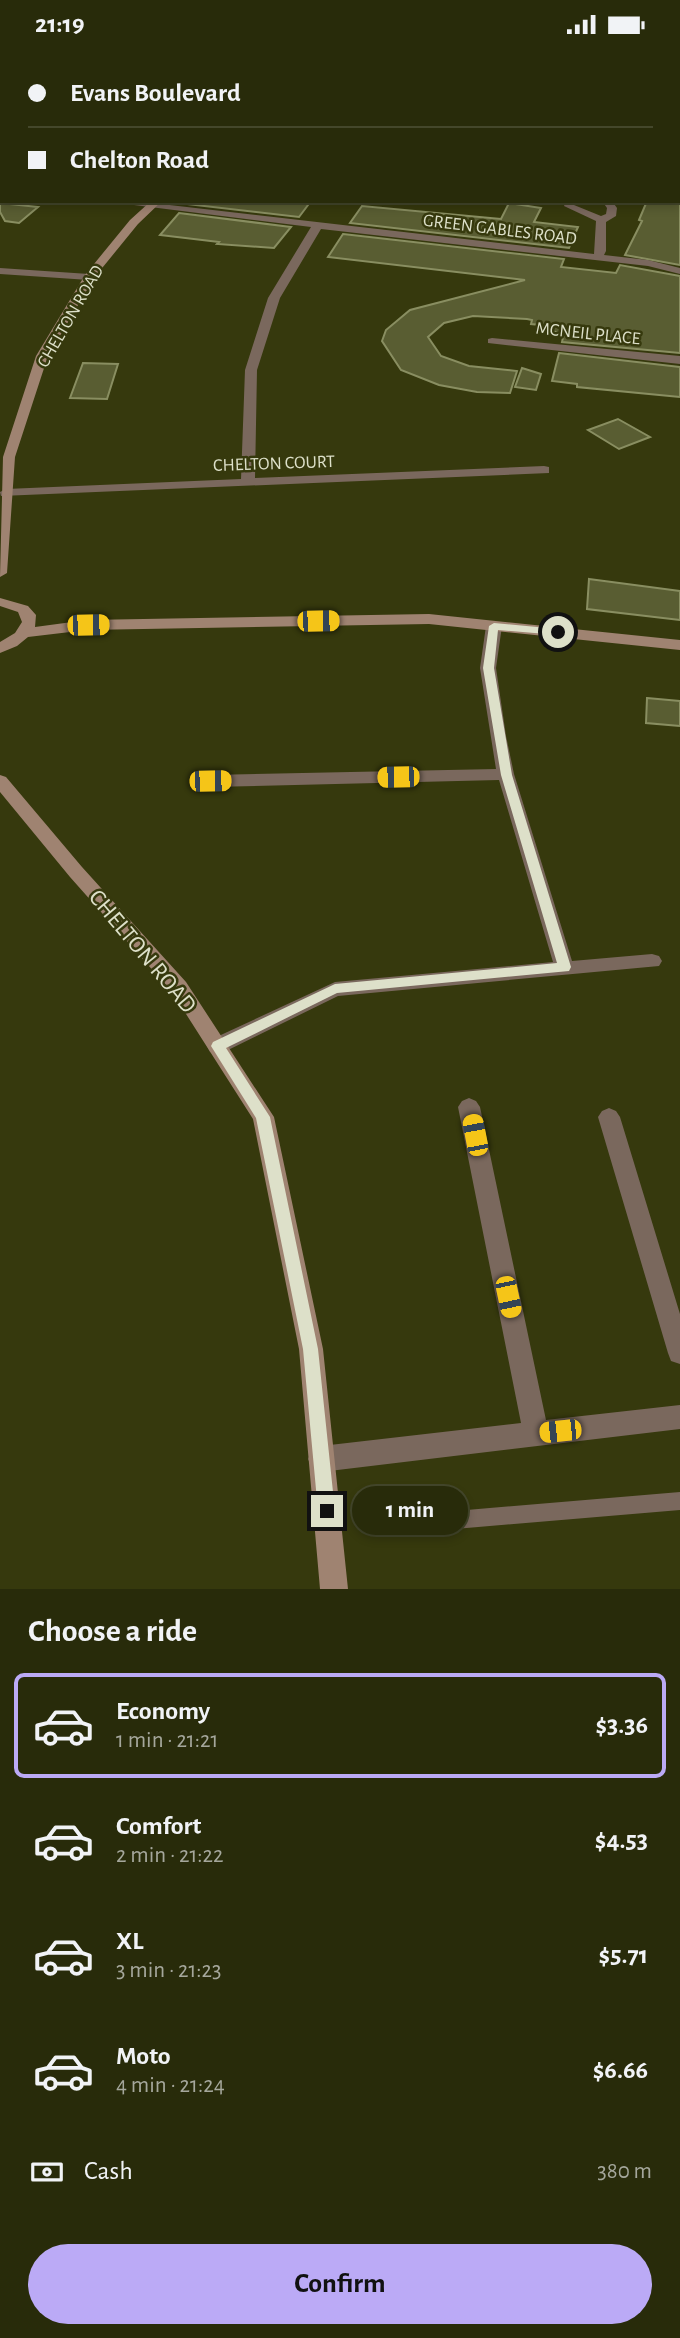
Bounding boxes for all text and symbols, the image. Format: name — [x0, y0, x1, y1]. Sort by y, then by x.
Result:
text: 21:19 — [35, 11, 84, 37]
text: Evans Boulevard — [70, 80, 241, 106]
text: Chelton Road — [70, 147, 209, 173]
street label: GREEN GABLES ROAD — [422, 212, 578, 248]
street label: CHELTON ROAD — [34, 262, 107, 371]
street label: MCNEIL PLACE — [535, 320, 641, 348]
street label: CHELTON COURT — [213, 453, 335, 475]
car — [297, 610, 340, 632]
car — [67, 614, 110, 636]
route start — [542, 616, 574, 648]
car — [377, 766, 420, 788]
car — [189, 770, 232, 792]
street label: CHELTON ROAD — [84, 885, 201, 1018]
car — [461, 1112, 490, 1158]
car — [494, 1274, 523, 1320]
car — [539, 1418, 582, 1444]
callout: 1 min — [352, 1487, 467, 1535]
route end — [311, 1495, 343, 1527]
text: 1 min — [386, 1499, 434, 1522]
text: Choose a ride — [28, 1615, 197, 1647]
icon: car — [32, 1694, 95, 1757]
text: Economy — [116, 1698, 210, 1724]
text: $3.36 — [595, 1712, 648, 1738]
text: 1 min · 21:21 — [116, 1729, 218, 1752]
icon: car — [32, 1809, 95, 1872]
text: Comfort — [116, 1813, 201, 1839]
text: $4.53 — [595, 1827, 648, 1853]
text: 2 min · 21:22 — [116, 1844, 224, 1867]
icon: car — [32, 1924, 95, 1987]
text: XL — [116, 1928, 143, 1954]
text: $5.71 — [599, 1942, 648, 1968]
text: 3 min · 21:23 — [116, 1959, 222, 1982]
icon: car — [32, 2039, 95, 2102]
text: Moto — [116, 2043, 171, 2069]
text: $6.66 — [593, 2057, 648, 2083]
text: 4 min · 21:24 — [116, 2074, 225, 2097]
icon: cash — [28, 2153, 66, 2191]
text: Cash — [84, 2158, 133, 2184]
text: 380 m — [597, 2160, 652, 2183]
button: Confirm — [28, 2244, 652, 2324]

